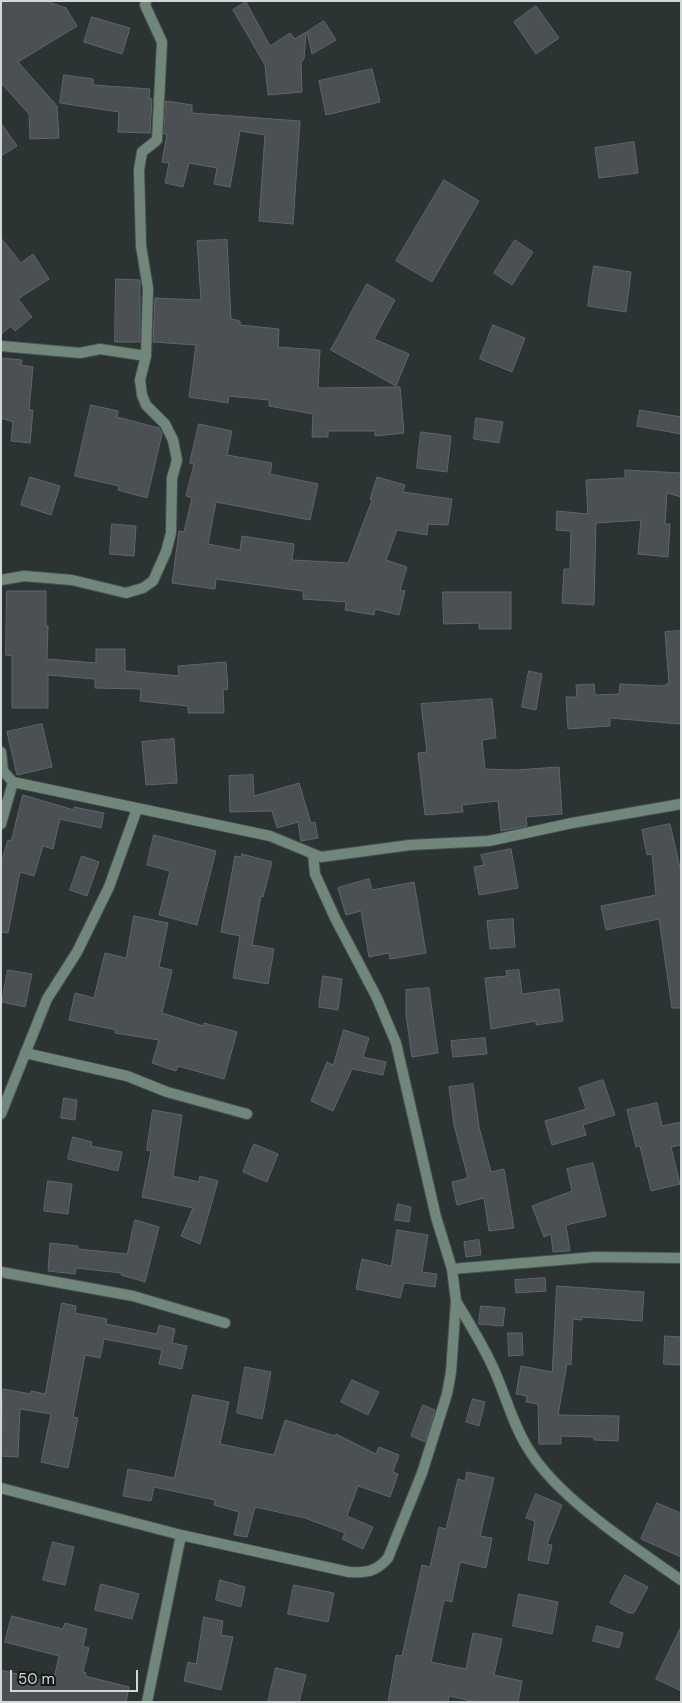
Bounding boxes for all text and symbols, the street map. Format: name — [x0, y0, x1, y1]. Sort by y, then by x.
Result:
scale bar — [12, 1660, 140, 1692]
text: 50 m — [18, 1669, 55, 1689]

